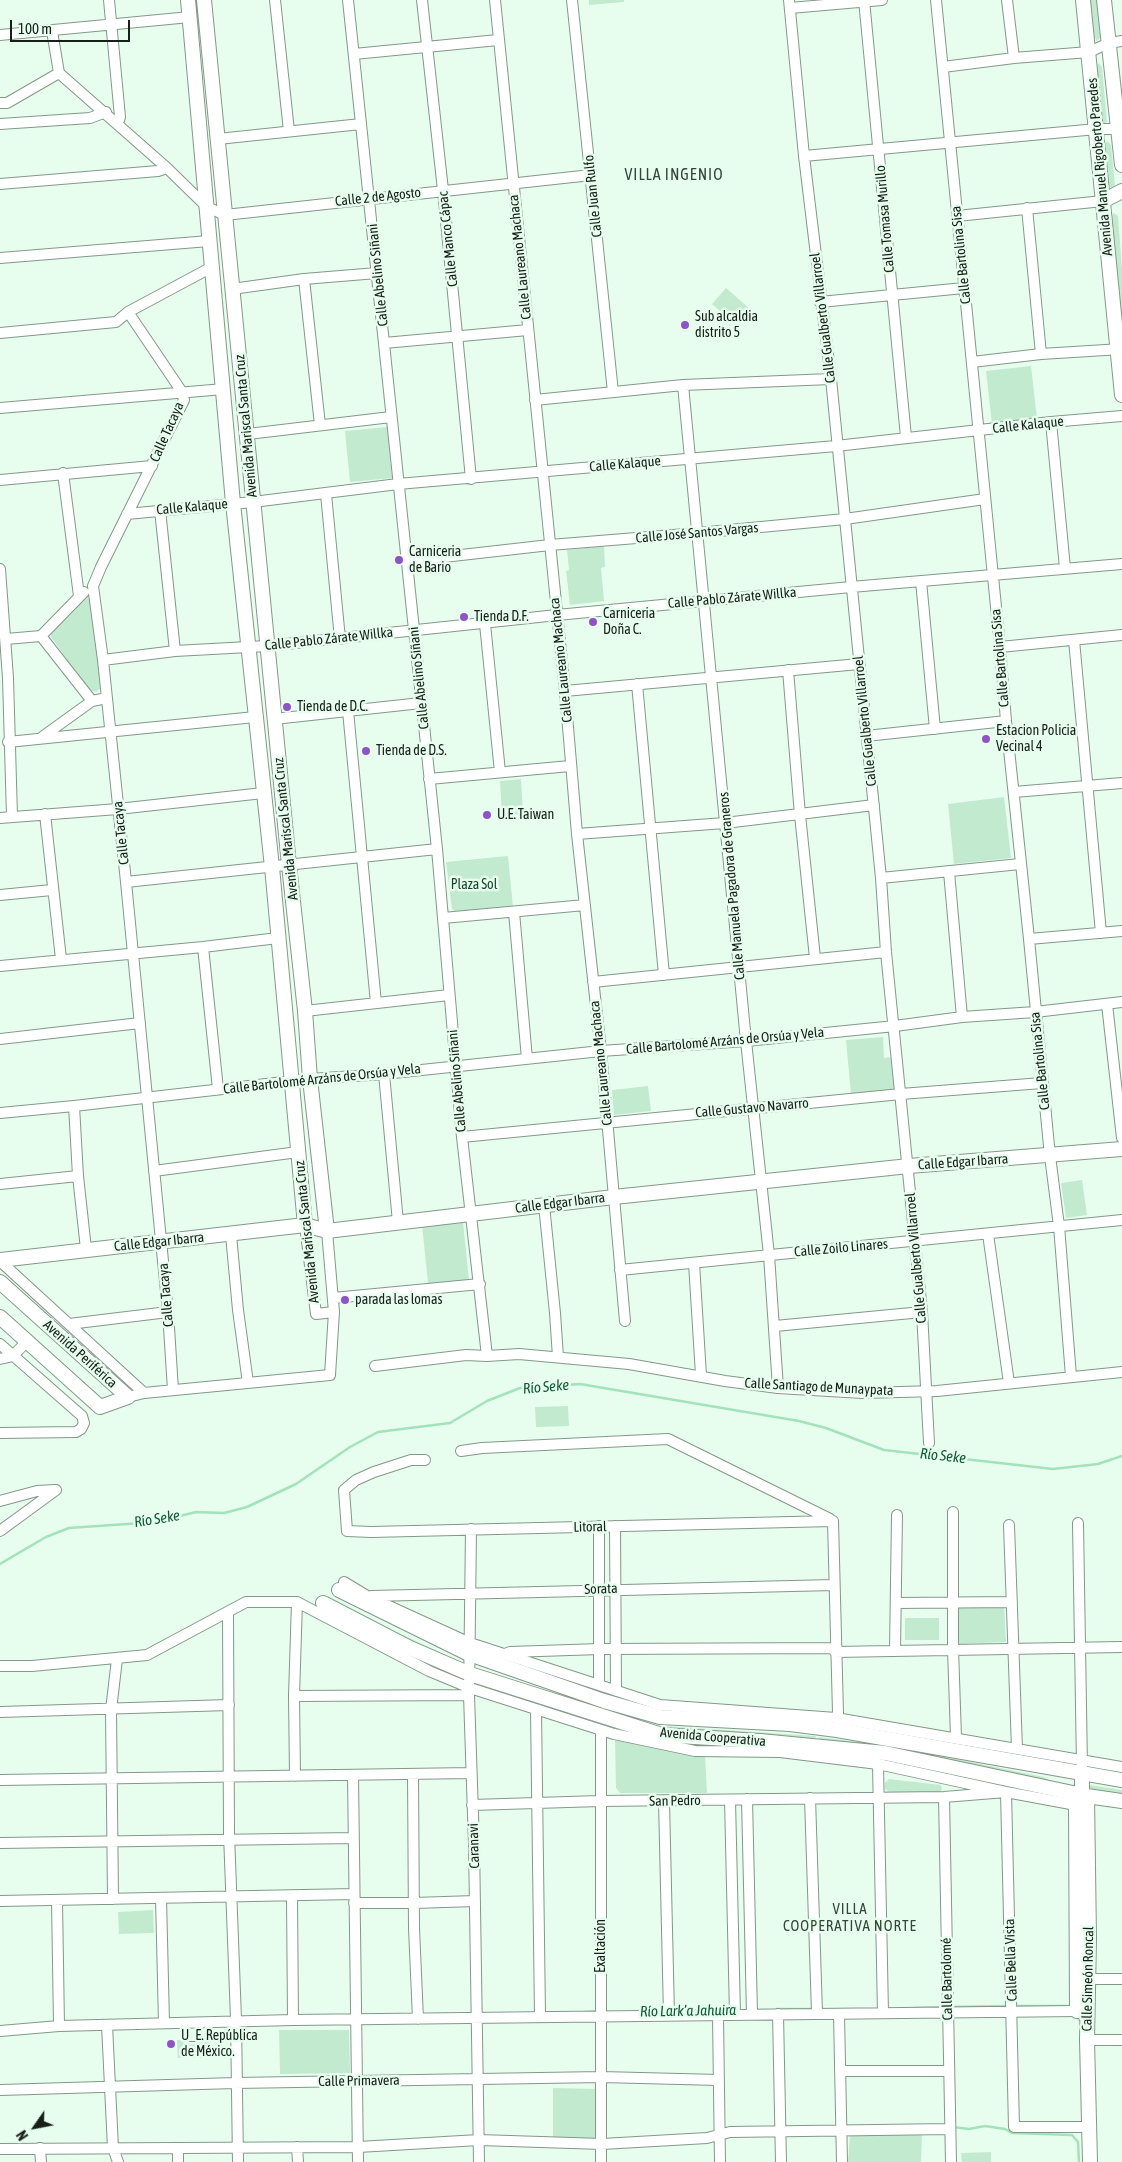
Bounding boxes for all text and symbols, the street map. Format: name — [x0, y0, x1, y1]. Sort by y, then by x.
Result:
scale bar — [12, 10, 132, 42]
text: 100 m — [18, 20, 52, 37]
street label: Avenida Manuel Rigoberto Paredes — [1084, 77, 1116, 257]
street label: Calle Juan Rulfo — [580, 154, 606, 238]
district label: VILLA INGENIO — [623, 165, 725, 185]
street label: Calle Tomasa Murillo — [872, 165, 898, 273]
street label: Calle 2 de Agosto — [334, 184, 422, 210]
street label: Calle Manco Cápac — [435, 190, 461, 288]
street label: Calle Laureano Machaca — [505, 194, 535, 320]
street label: Calle Bartolina Sisa — [947, 205, 975, 305]
street label: Calle Abelino Siñani — [364, 223, 392, 327]
street label: Calle Gualberto Villarroel — [807, 252, 839, 384]
place label: Sub alcaldia distrito 5 — [695, 309, 758, 342]
marker: Sub alcaldia distrito 5 — [679, 319, 691, 331]
street label: Avenida Mariscal Santa Cruz — [231, 354, 261, 498]
street label: Calle Tacaya — [146, 399, 188, 465]
street label: Calle Kalaque — [992, 413, 1064, 437]
street label: Calle Kalaque — [589, 453, 661, 475]
street label: Calle Kalaque — [156, 496, 228, 518]
street label: Calle José Santos Vargas — [635, 519, 759, 547]
place label: Carniceria de Bario — [409, 544, 461, 576]
marker: Carniceria de Bario — [393, 554, 405, 566]
street label: Calle Pablo Zárate Willka — [667, 584, 797, 612]
street label: Calle Laureano Machaca — [546, 597, 576, 723]
place label: Carniceria Doña C. — [603, 606, 655, 638]
street label: Calle Bartolina Sisa — [987, 608, 1013, 708]
place label: Tienda D.F. — [474, 609, 529, 625]
marker: Tienda D.F. — [458, 611, 470, 623]
marker: Carniceria Doña C. — [587, 616, 599, 628]
street label: Calle Pablo Zárate Willka — [264, 624, 394, 654]
street label: Calle Abelino Siñani — [405, 626, 433, 730]
street label: Calle Gualberto Villarroel — [850, 655, 880, 787]
place label: Tienda de D.C. — [297, 699, 368, 715]
marker: Tienda de D.C. — [281, 701, 293, 713]
place label: Estacion Policia Vecinal 4 — [996, 723, 1076, 756]
marker: Estacion Policia Vecinal 4 — [980, 733, 992, 745]
place label: Tienda de D.S. — [376, 743, 447, 759]
marker: Tienda de D.S. — [360, 745, 372, 757]
street label: Avenida Mariscal Santa Cruz — [270, 757, 302, 901]
street label: Calle Manuela Pagadora de Graneros — [715, 791, 749, 981]
street label: Calle Tacaya — [109, 800, 133, 866]
place label: U.E. Taiwan — [497, 807, 554, 823]
marker: U.E. Taiwan — [481, 809, 493, 821]
park label: Plaza Sol — [451, 877, 497, 893]
street label: Calle Laureano Machaca — [586, 1000, 616, 1126]
street label: Calle Bartolina Sisa — [1026, 1011, 1054, 1111]
street label: Calle Bartolomé Arzáns de Orsúa y Vela — [625, 1024, 825, 1058]
street label: Calle Abelino Siñani — [444, 1029, 470, 1133]
street label: Calle Bartolomé Arzáns de Orsúa y Vela — [222, 1060, 422, 1098]
street label: Calle Gustavo Navarro — [695, 1095, 809, 1121]
street label: Calle Edgar Ibarra — [917, 1150, 1009, 1174]
street label: Avenida Mariscal Santa Cruz — [291, 1160, 323, 1304]
street label: Calle Edgar Ibarra — [514, 1189, 606, 1217]
street label: Calle Gualberto Villarroel — [902, 1192, 930, 1324]
street label: Calle Edgar Ibarra — [113, 1229, 205, 1255]
street label: Calle Zoilo Linares — [793, 1236, 889, 1260]
street label: Calle Tacaya — [155, 1262, 177, 1328]
place label: parada las lomas — [355, 1292, 442, 1308]
marker: parada las lomas — [339, 1294, 351, 1306]
street label: Avenida Periférica — [40, 1316, 120, 1392]
street label: Calle Santiago de Munaypata — [744, 1375, 894, 1399]
water label: Río Seke — [522, 1376, 570, 1398]
water label: Río Seke — [919, 1445, 967, 1467]
water label: Río Seke — [133, 1506, 181, 1532]
street label: Litoral — [573, 1518, 607, 1536]
street label: Sorata — [584, 1580, 618, 1598]
street label: Avenida Cooperativa — [659, 1724, 767, 1750]
street label: San Pedro — [649, 1792, 701, 1810]
street label: Caranavi — [465, 1823, 483, 1869]
district label: VILLA COOPERATIVA NORTE — [781, 1900, 919, 1935]
street label: Calle Bella Vista — [1001, 1918, 1021, 2002]
street label: Exaltación — [593, 1919, 609, 1973]
street label: Calle Simeón Roncal — [1079, 1926, 1097, 2032]
street label: Calle Bartolomé — [938, 1938, 956, 2020]
water label: Río Lark’a Jahuira — [640, 2001, 736, 2021]
place label: U_E. República de México. — [181, 2028, 258, 2060]
marker: U_E. República de México. — [165, 2038, 177, 2050]
street label: Calle Primavera — [318, 2072, 400, 2090]
north arrow — [10, 2102, 60, 2152]
text: N — [13, 2127, 31, 2143]

